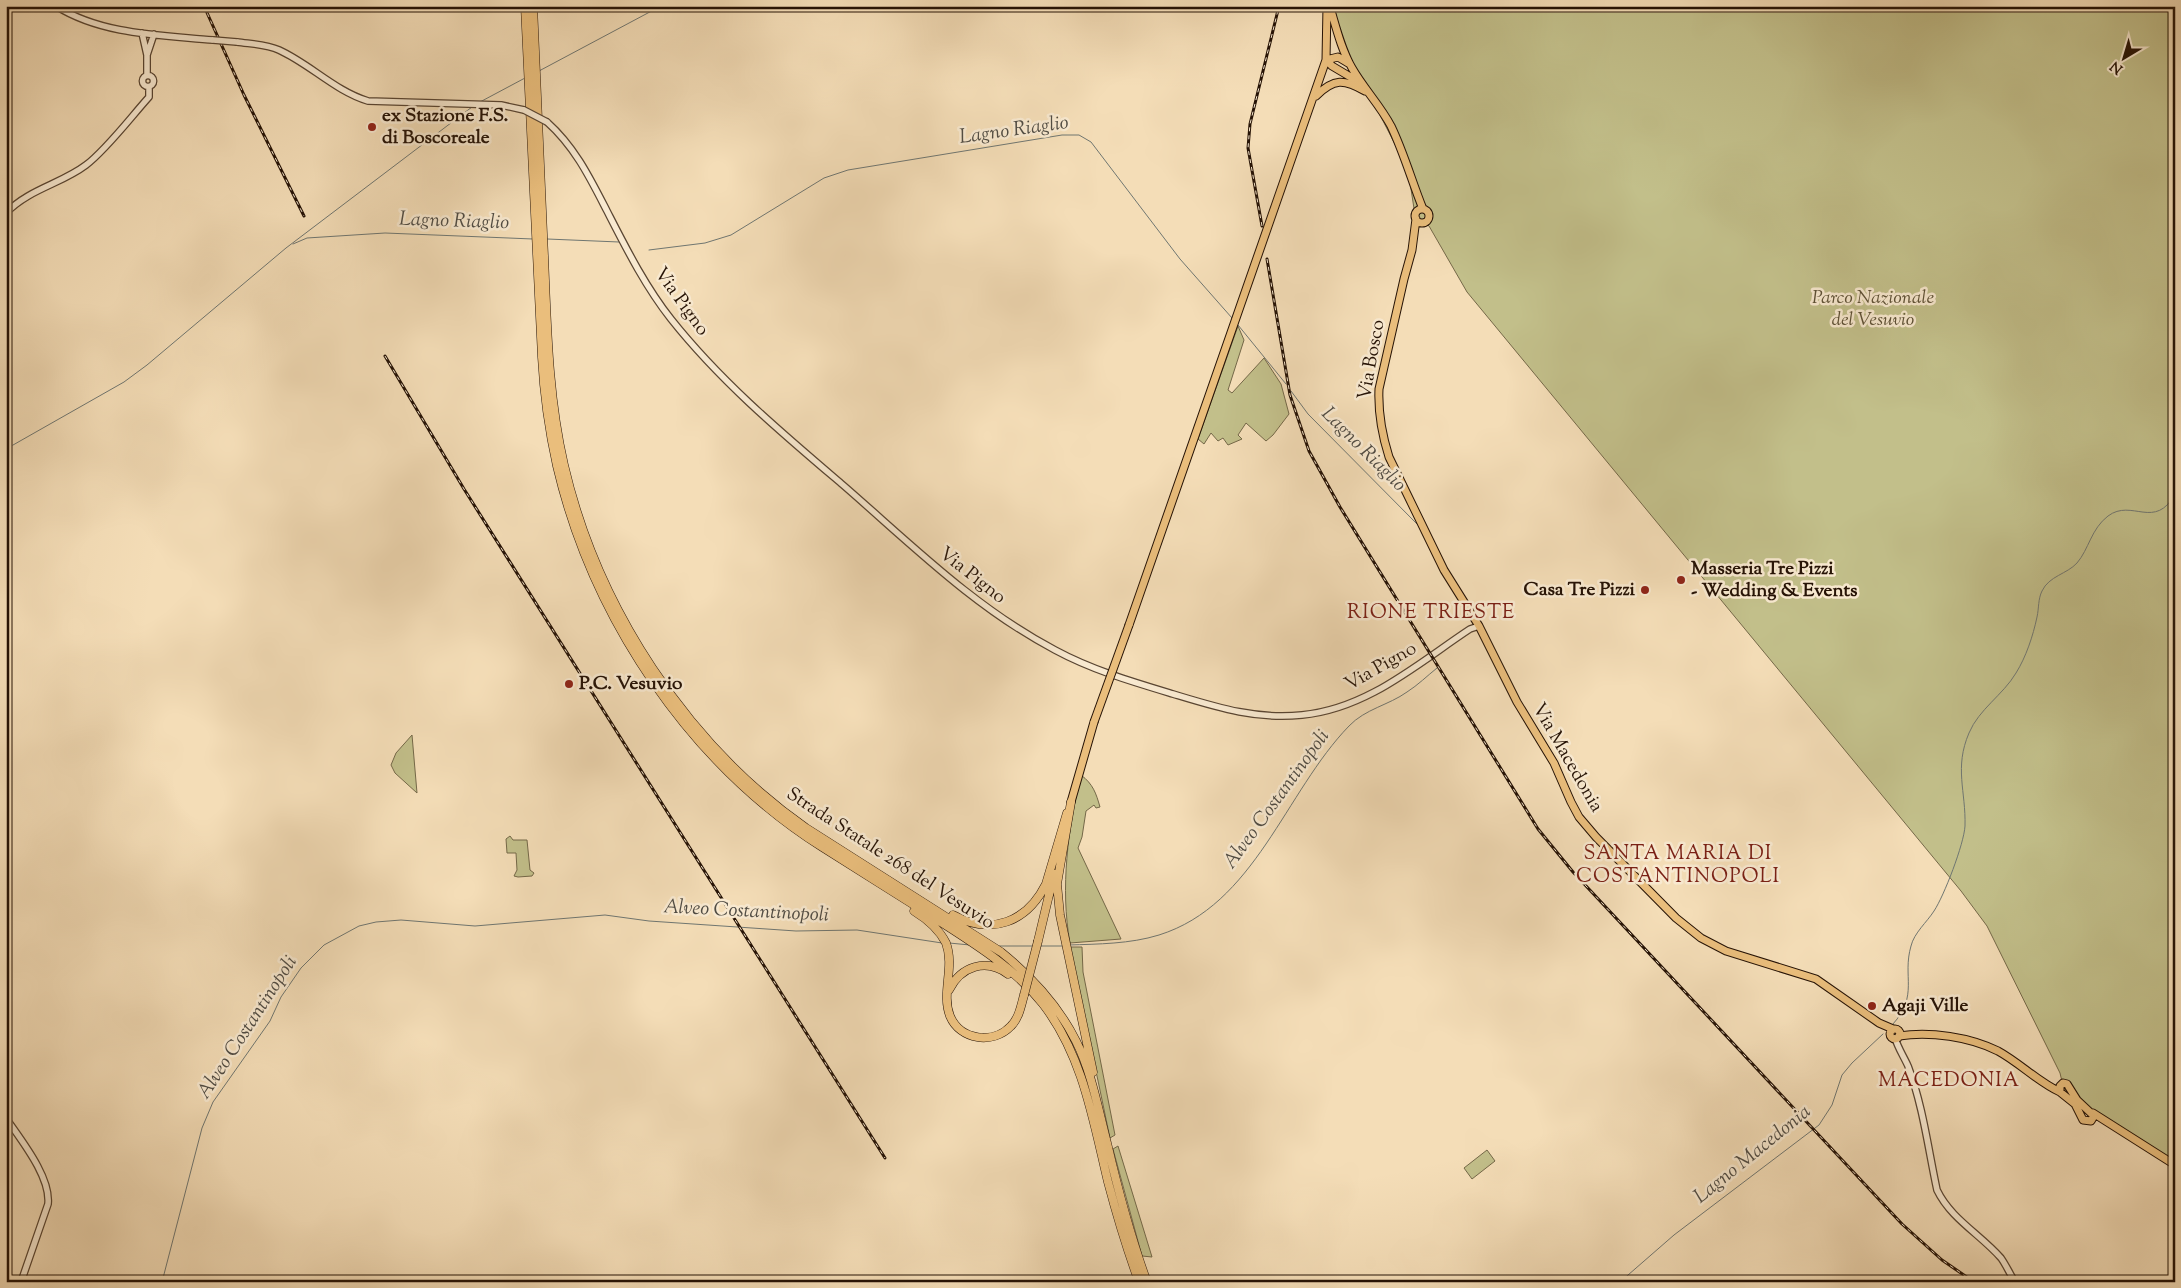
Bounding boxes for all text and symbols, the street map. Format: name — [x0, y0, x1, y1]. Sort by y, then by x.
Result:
north arrow — [2098, 32, 2148, 82]
text: N — [2107, 55, 2128, 78]
place label: ex Stazione F.S. di Boscoreale — [382, 103, 509, 152]
water label: Lagno Riaglio — [957, 109, 1071, 153]
marker: ex Stazione F.S. di Boscoreale — [366, 121, 378, 133]
water label: Lagno Riaglio — [398, 206, 510, 238]
street label: Via Pigno — [647, 262, 715, 342]
park label: Parco Nazionale del Vesuvio — [1812, 285, 1934, 334]
street label: Via Bosco — [1352, 318, 1392, 402]
water label: Lagno Riaglio — [1314, 401, 1412, 499]
street label: Via Pigno — [933, 541, 1011, 611]
place label: Masseria Tre Pizzi - Wedding & Events — [1691, 556, 1858, 605]
marker: Masseria Tre Pizzi - Wedding & Events — [1675, 574, 1687, 586]
place label: Casa Tre Pizzi — [1524, 577, 1636, 604]
marker: Casa Tre Pizzi — [1639, 584, 1651, 596]
district label: RIONE TRIESTE — [1347, 599, 1515, 628]
street label: Via Pigno — [1340, 636, 1422, 698]
place label: P.C. Vesuvio — [579, 671, 683, 698]
marker: P.C. Vesuvio — [563, 678, 575, 690]
street label: Via Macedonia — [1525, 698, 1609, 818]
water label: Alveo Costantinopoli — [1217, 724, 1337, 876]
street label: Strada Statale 268 del Vesuvio — [781, 781, 999, 937]
district label: SANTA MARIA DI COSTANTINOPOLI — [1576, 840, 1780, 892]
water label: Alveo Costantinopoli — [662, 893, 830, 931]
water label: Alveo Costantinopoli — [191, 951, 305, 1105]
place label: Agaji Ville — [1882, 993, 1969, 1020]
marker: Agaji Ville — [1866, 1000, 1878, 1012]
district label: MACEDONIA — [1878, 1067, 2020, 1096]
water label: Lagno Macedonia — [1688, 1099, 1818, 1211]

